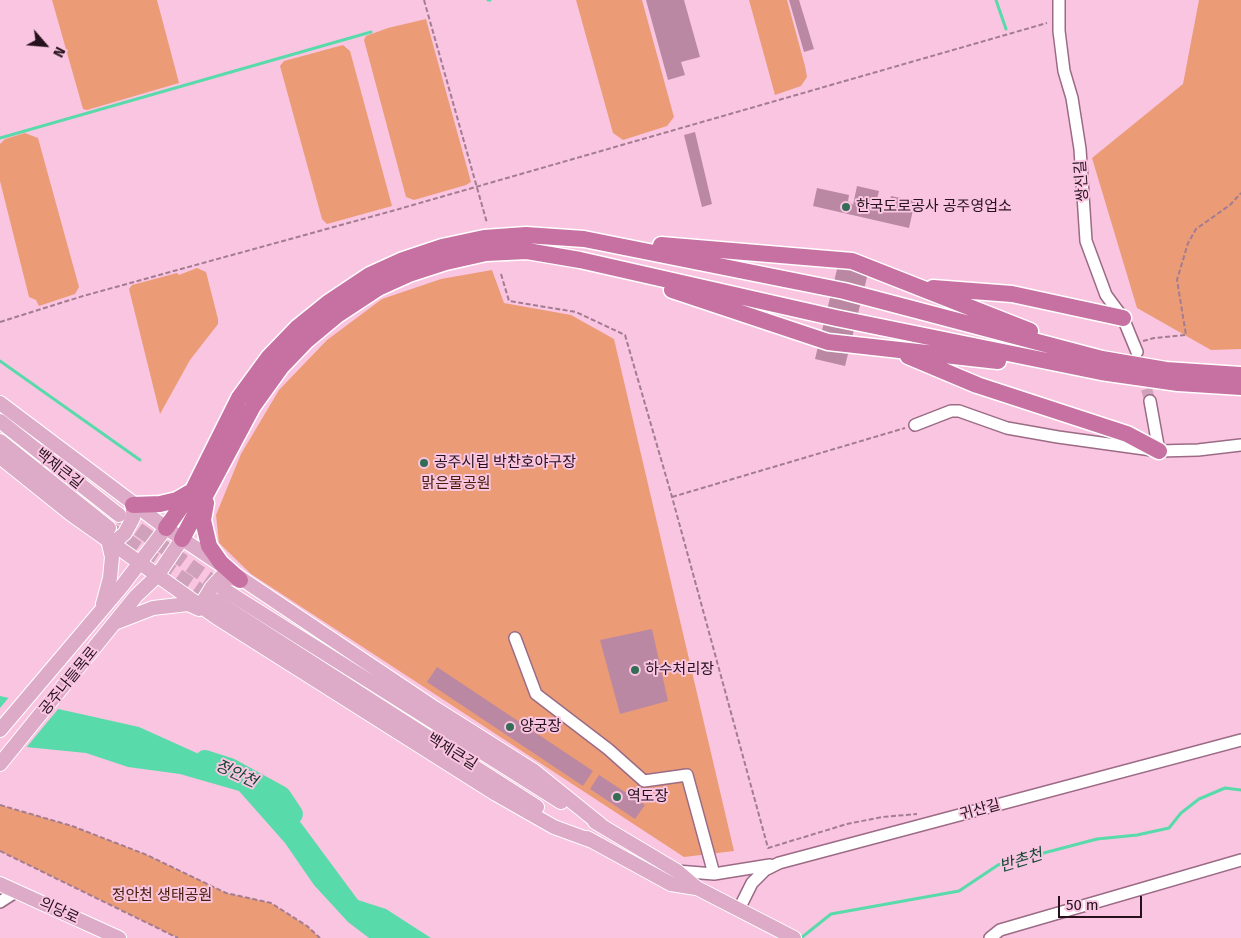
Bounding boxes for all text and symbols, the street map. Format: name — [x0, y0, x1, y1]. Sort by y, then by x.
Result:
north arrow — [20, 20, 70, 70]
text: N — [49, 44, 68, 60]
street label: 쌍신길 — [1072, 160, 1092, 202]
place label: 한국도로공사 공주영업소 — [856, 198, 1012, 216]
marker: 한국도로공사 공주영업소 — [840, 201, 852, 213]
street label: 백제큰길 — [32, 445, 86, 493]
place label: 공주시립 박찬호야구장 — [434, 454, 576, 472]
marker: 공주시립 박찬호야구장 — [418, 457, 430, 469]
park label: 맑은물공원 — [422, 475, 490, 493]
street label: 공주나들목로 — [36, 643, 102, 719]
place label: 하수처리장 — [645, 661, 714, 679]
marker: 하수처리장 — [629, 664, 641, 676]
place label: 양궁장 — [520, 718, 561, 736]
marker: 양궁장 — [504, 721, 516, 733]
street label: 백제큰길 — [424, 730, 480, 774]
water label: 정안천 — [212, 756, 260, 792]
place label: 역도장 — [627, 788, 668, 806]
marker: 역도장 — [611, 791, 623, 803]
street label: 귀산길 — [958, 796, 1002, 824]
water label: 반촌천 — [997, 845, 1045, 877]
scale bar — [1061, 886, 1145, 918]
park label: 정안천 생태공원 — [112, 887, 212, 905]
street label: 의당로 — [36, 894, 82, 928]
text: 50 m — [1066, 896, 1099, 914]

